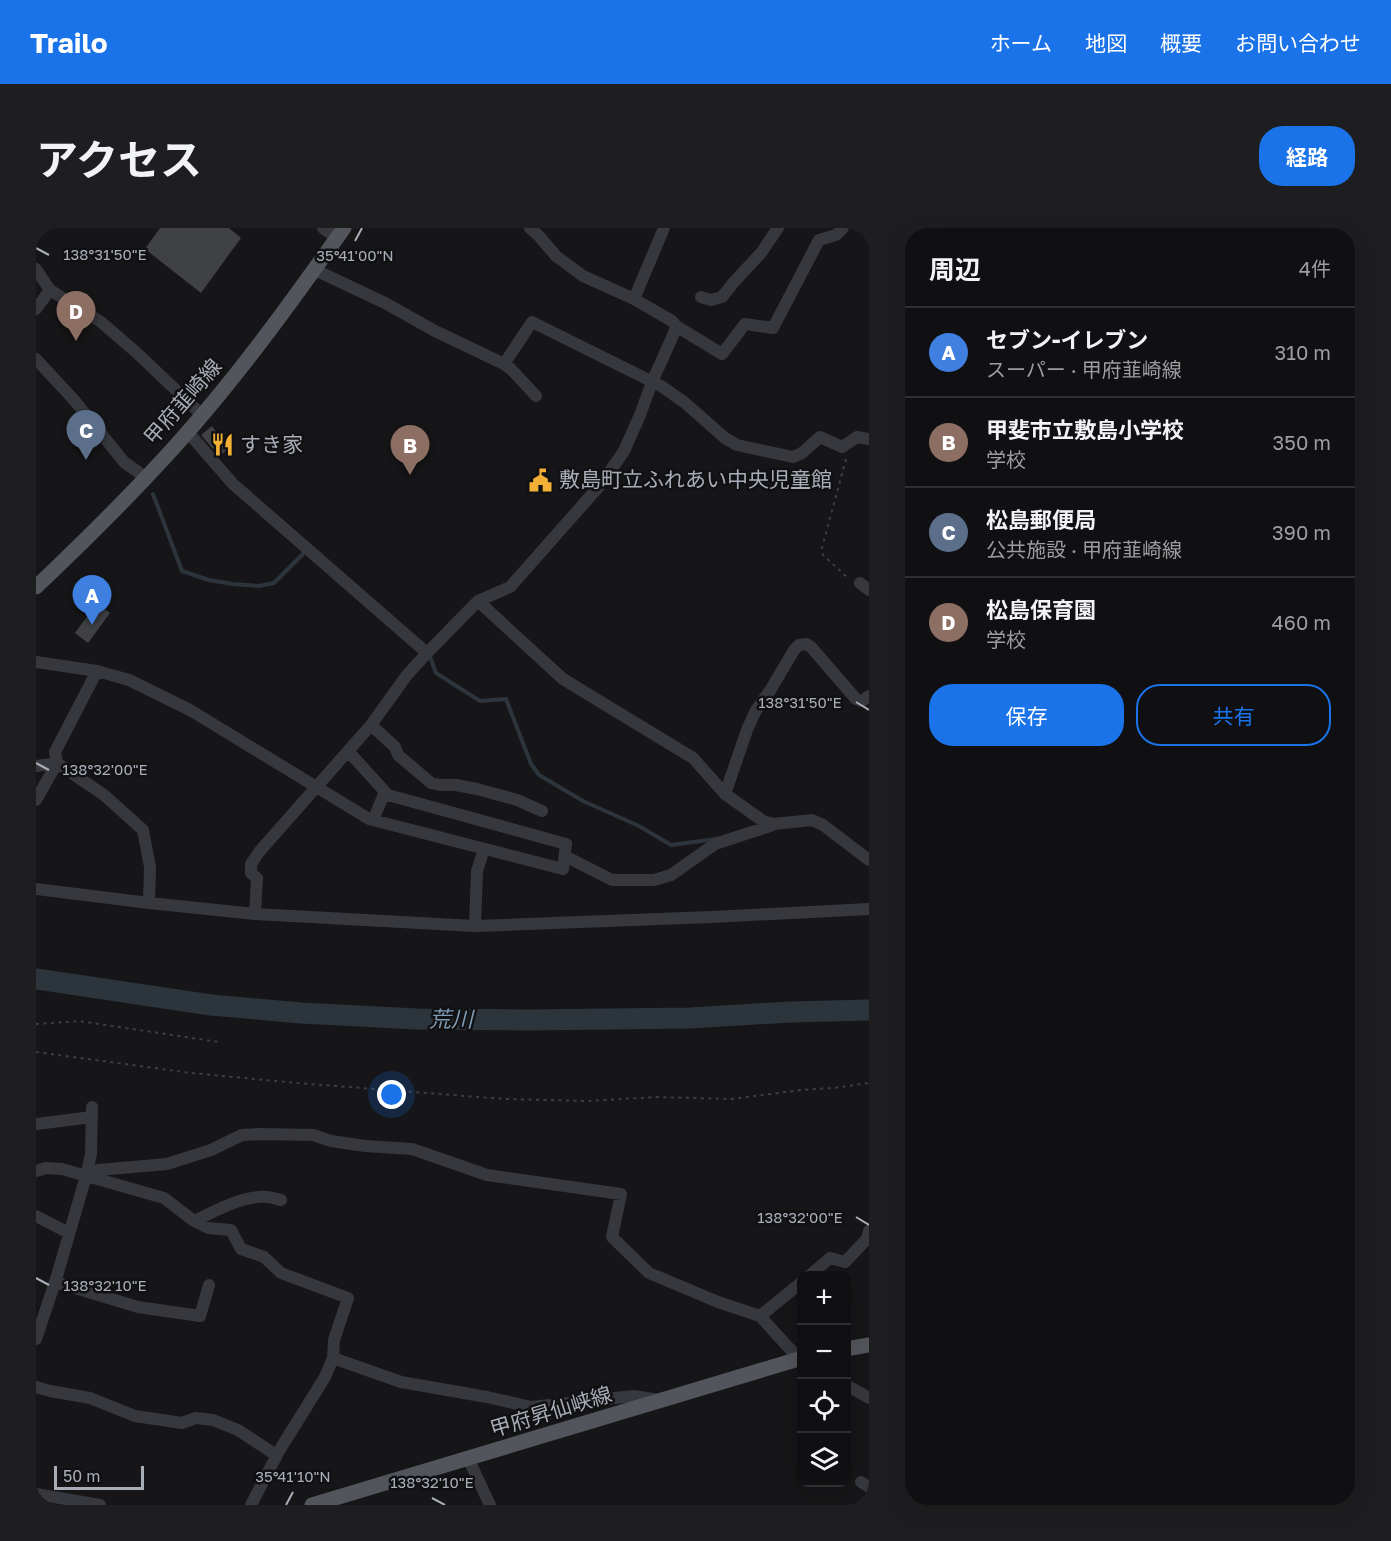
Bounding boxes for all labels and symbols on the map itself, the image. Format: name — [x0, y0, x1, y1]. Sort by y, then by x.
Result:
text: 138°31'50"E — [63, 245, 147, 263]
text: 35°41'00"N — [316, 246, 394, 264]
pin: D — [56, 291, 96, 341]
street label: 甲府韮崎線 — [138, 353, 226, 449]
pin: C — [67, 410, 106, 460]
pin: B — [390, 426, 430, 475]
place label: すき家 — [240, 431, 303, 457]
restaurant icon: すき家 — [209, 432, 235, 458]
place label: 敷島町立ふれあい中央児童館 — [559, 466, 832, 492]
public building icon: 敷島町立ふれあい中央児童館 — [528, 467, 554, 493]
pin: A — [72, 576, 112, 625]
text: 138°31'50"E — [758, 693, 842, 711]
text: 138°32'00"E — [62, 760, 148, 778]
water label: 荒川 — [429, 1005, 475, 1032]
your location — [377, 1080, 406, 1109]
text: 138°32'00"E — [757, 1208, 843, 1226]
text: 138°32'10"E — [63, 1276, 147, 1294]
street label: 甲府昇仙峡線 — [487, 1380, 615, 1442]
scale bar — [54, 1463, 144, 1490]
text: 35°41'10"N — [255, 1467, 331, 1485]
text: 138°32'10"E — [390, 1473, 474, 1491]

